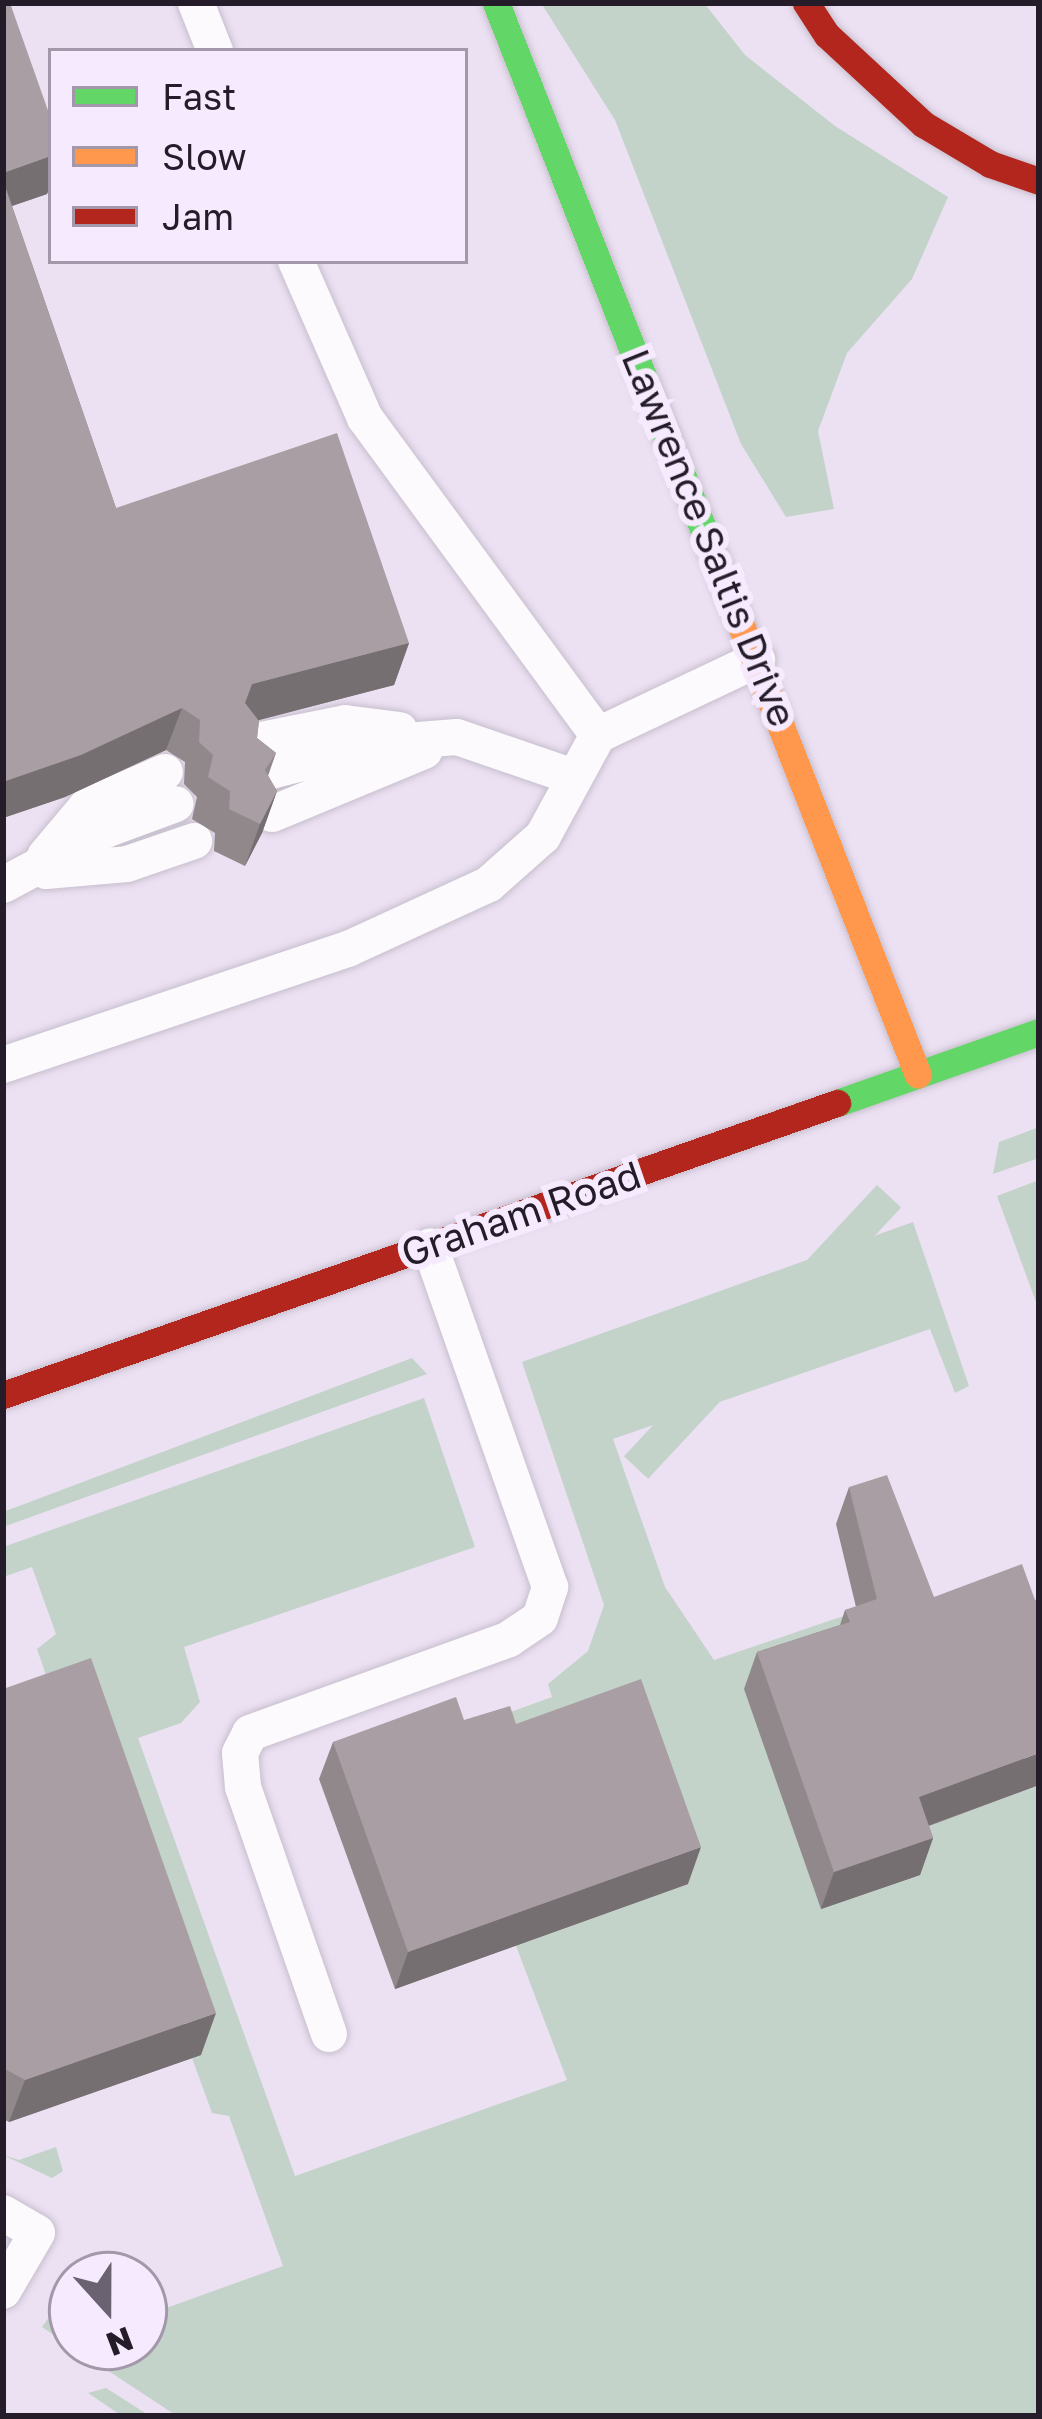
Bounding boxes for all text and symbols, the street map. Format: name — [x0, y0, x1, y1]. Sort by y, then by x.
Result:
legend — [48, 48, 468, 264]
text: Fast — [162, 75, 237, 118]
text: Slow — [162, 135, 247, 178]
text: Jam — [162, 195, 234, 238]
street label: Lawrence Saltis Drive — [612, 343, 806, 733]
street label: Graham Road — [395, 1151, 647, 1277]
north arrow — [48, 2251, 168, 2371]
text: N — [101, 2320, 139, 2365]

